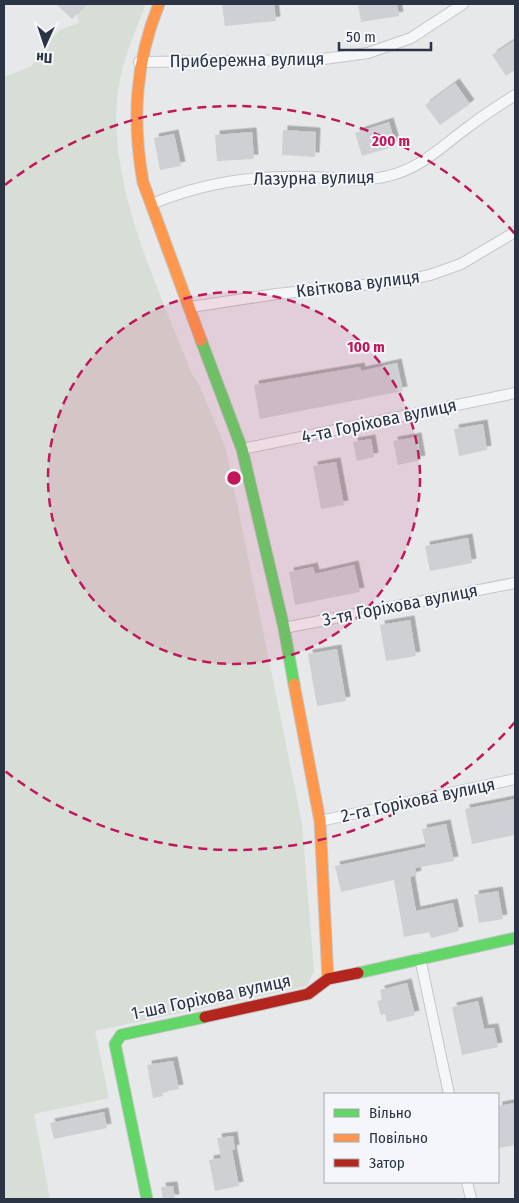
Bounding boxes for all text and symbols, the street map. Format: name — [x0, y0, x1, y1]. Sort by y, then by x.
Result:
north arrow — [20, 20, 70, 70]
scale bar — [339, 20, 432, 52]
text: 50 m — [346, 28, 376, 46]
street label: Прибережна вулиця — [169, 48, 325, 72]
text: Пн — [36, 49, 53, 66]
text: 200 m — [371, 132, 410, 150]
street label: Лазурна вулиця — [253, 166, 375, 190]
street label: Квіткова вулиця — [295, 266, 421, 302]
text: 100 m — [347, 338, 385, 356]
street label: 4-та Горіхова вулиця — [299, 394, 459, 448]
centre of rings — [225, 469, 243, 487]
street label: 3-тя Горіхова вулиця — [321, 579, 479, 631]
street label: 2-га Горіхова вулиця — [339, 773, 497, 827]
street label: 1-ша Горіхова вулиця — [129, 969, 293, 1025]
legend — [324, 1093, 499, 1183]
text: Вільно — [369, 1104, 412, 1122]
text: Повільно — [369, 1129, 428, 1147]
text: Затор — [369, 1154, 405, 1172]

